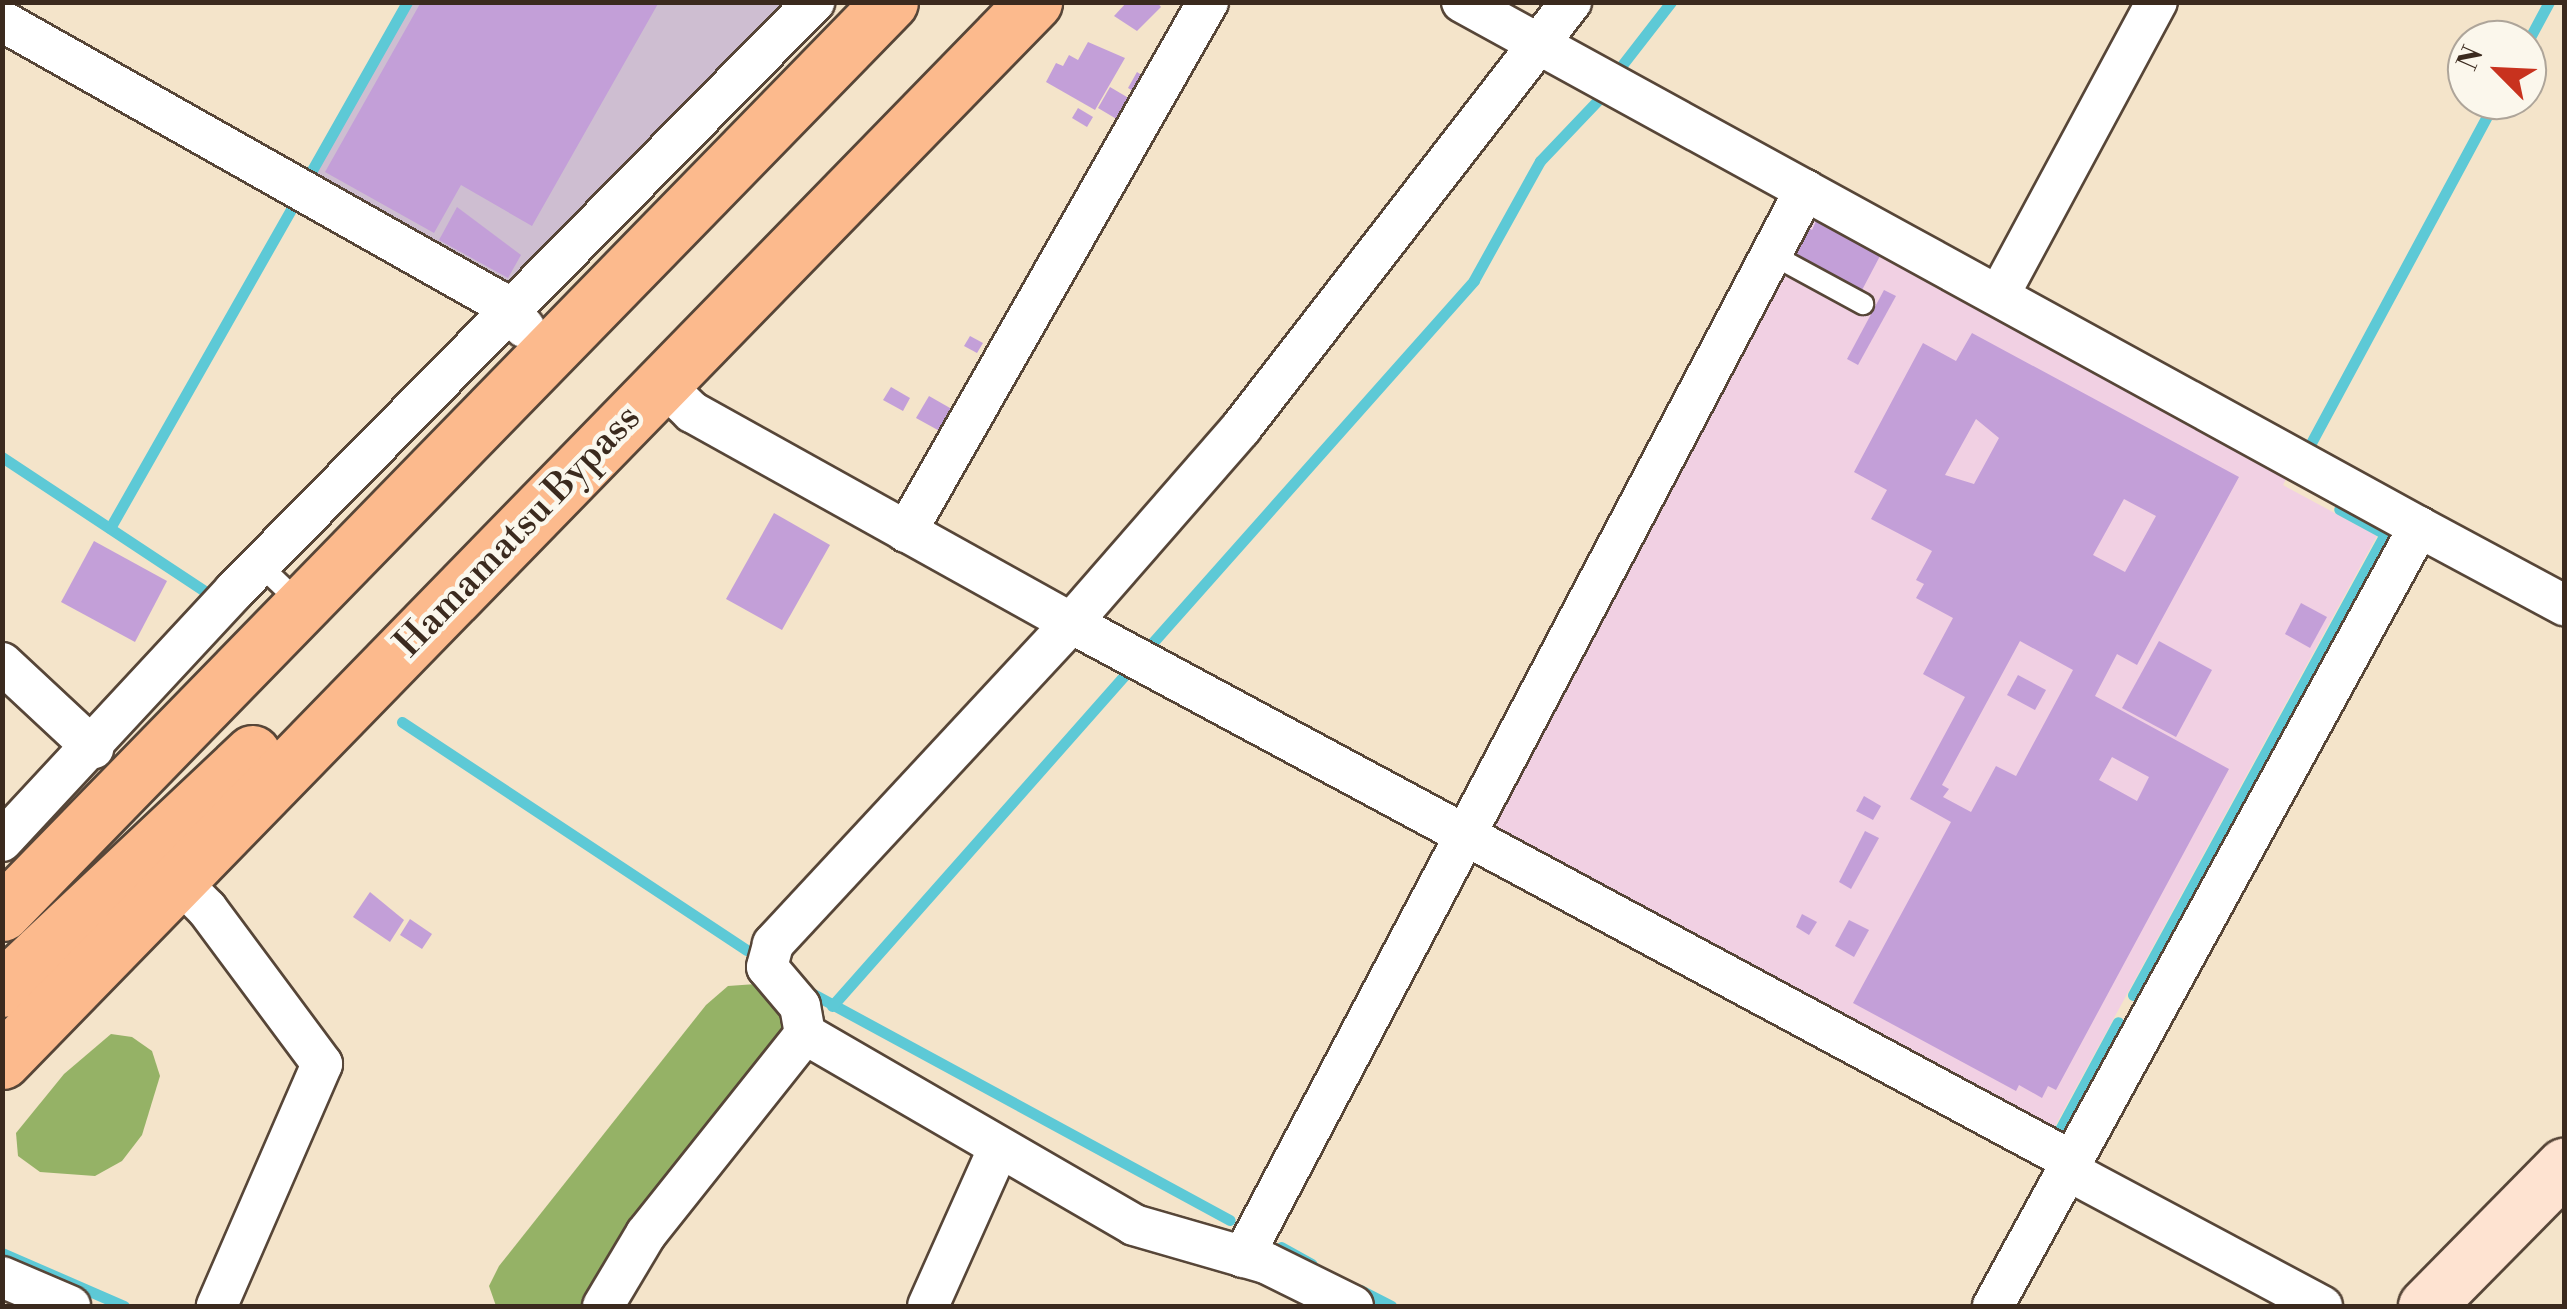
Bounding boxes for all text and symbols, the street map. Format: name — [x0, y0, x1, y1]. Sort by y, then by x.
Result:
north arrow — [2447, 20, 2547, 120]
text: N — [2450, 41, 2491, 76]
street label: Hamamatsu Bypass — [386, 395, 650, 667]

